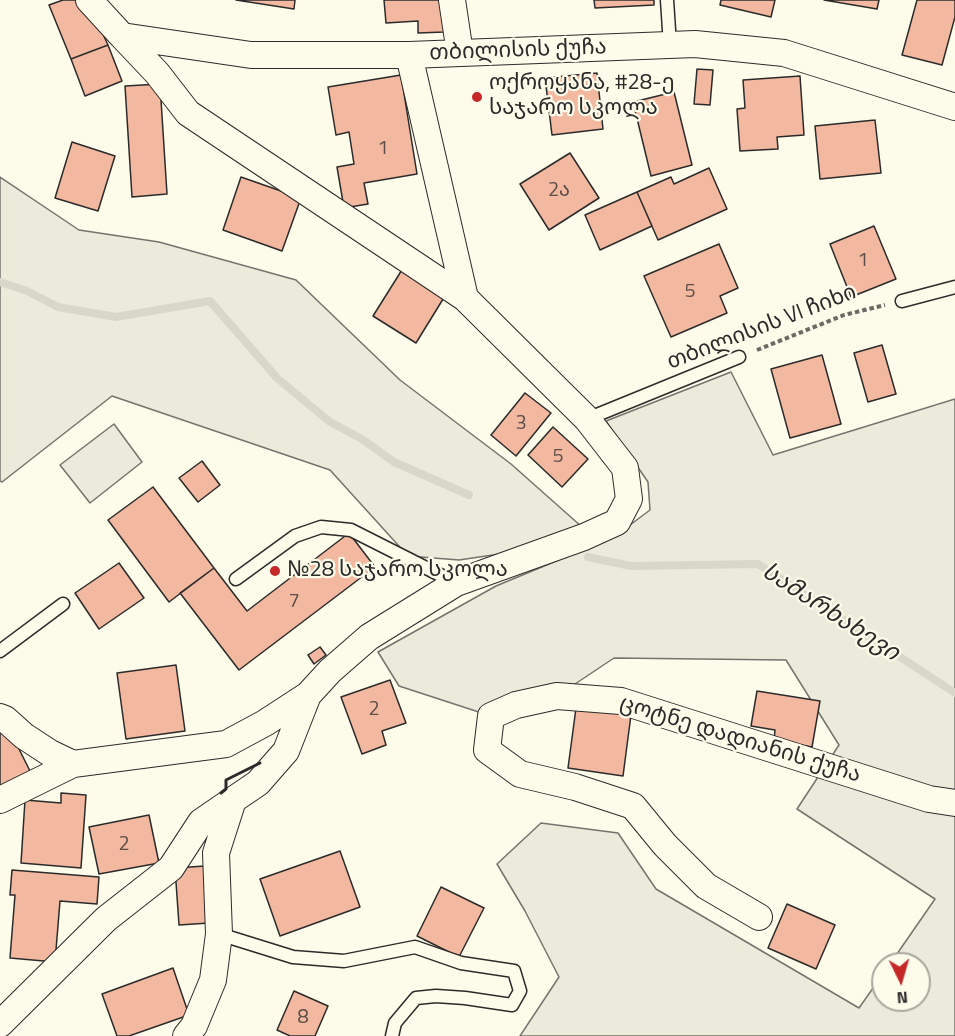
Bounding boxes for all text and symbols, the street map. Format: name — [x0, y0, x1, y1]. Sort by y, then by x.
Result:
street label: თბილისის ქუჩა — [429, 35, 607, 67]
place label: ოქროყანა, #28-ე საჯარო სკოლა — [489, 71, 675, 122]
marker: ოქროყანა, #28-ე საჯარო სკოლა — [470, 90, 484, 104]
house number: 1 — [377, 137, 389, 161]
house number: 2ა — [548, 179, 570, 203]
house number: 1 — [857, 249, 869, 273]
street label: თბილისის VI ჩიხი — [664, 280, 860, 376]
house number: 5 — [684, 280, 696, 304]
house number: 3 — [515, 412, 527, 436]
house number: 5 — [552, 445, 564, 469]
place label: №28 საჯარო სკოლა — [287, 558, 508, 584]
water label: სამარხახევი — [756, 558, 904, 668]
marker: №28 საჯარო სკოლა — [268, 564, 282, 578]
house number: 7 — [288, 590, 300, 614]
street label: ცოტნე დადიანის ქუჩა — [616, 691, 864, 789]
house number: 2 — [368, 698, 380, 722]
house number: 2 — [118, 833, 130, 857]
north arrow — [871, 952, 931, 1012]
text: N — [896, 986, 909, 1010]
house number: 8 — [297, 1006, 309, 1030]

